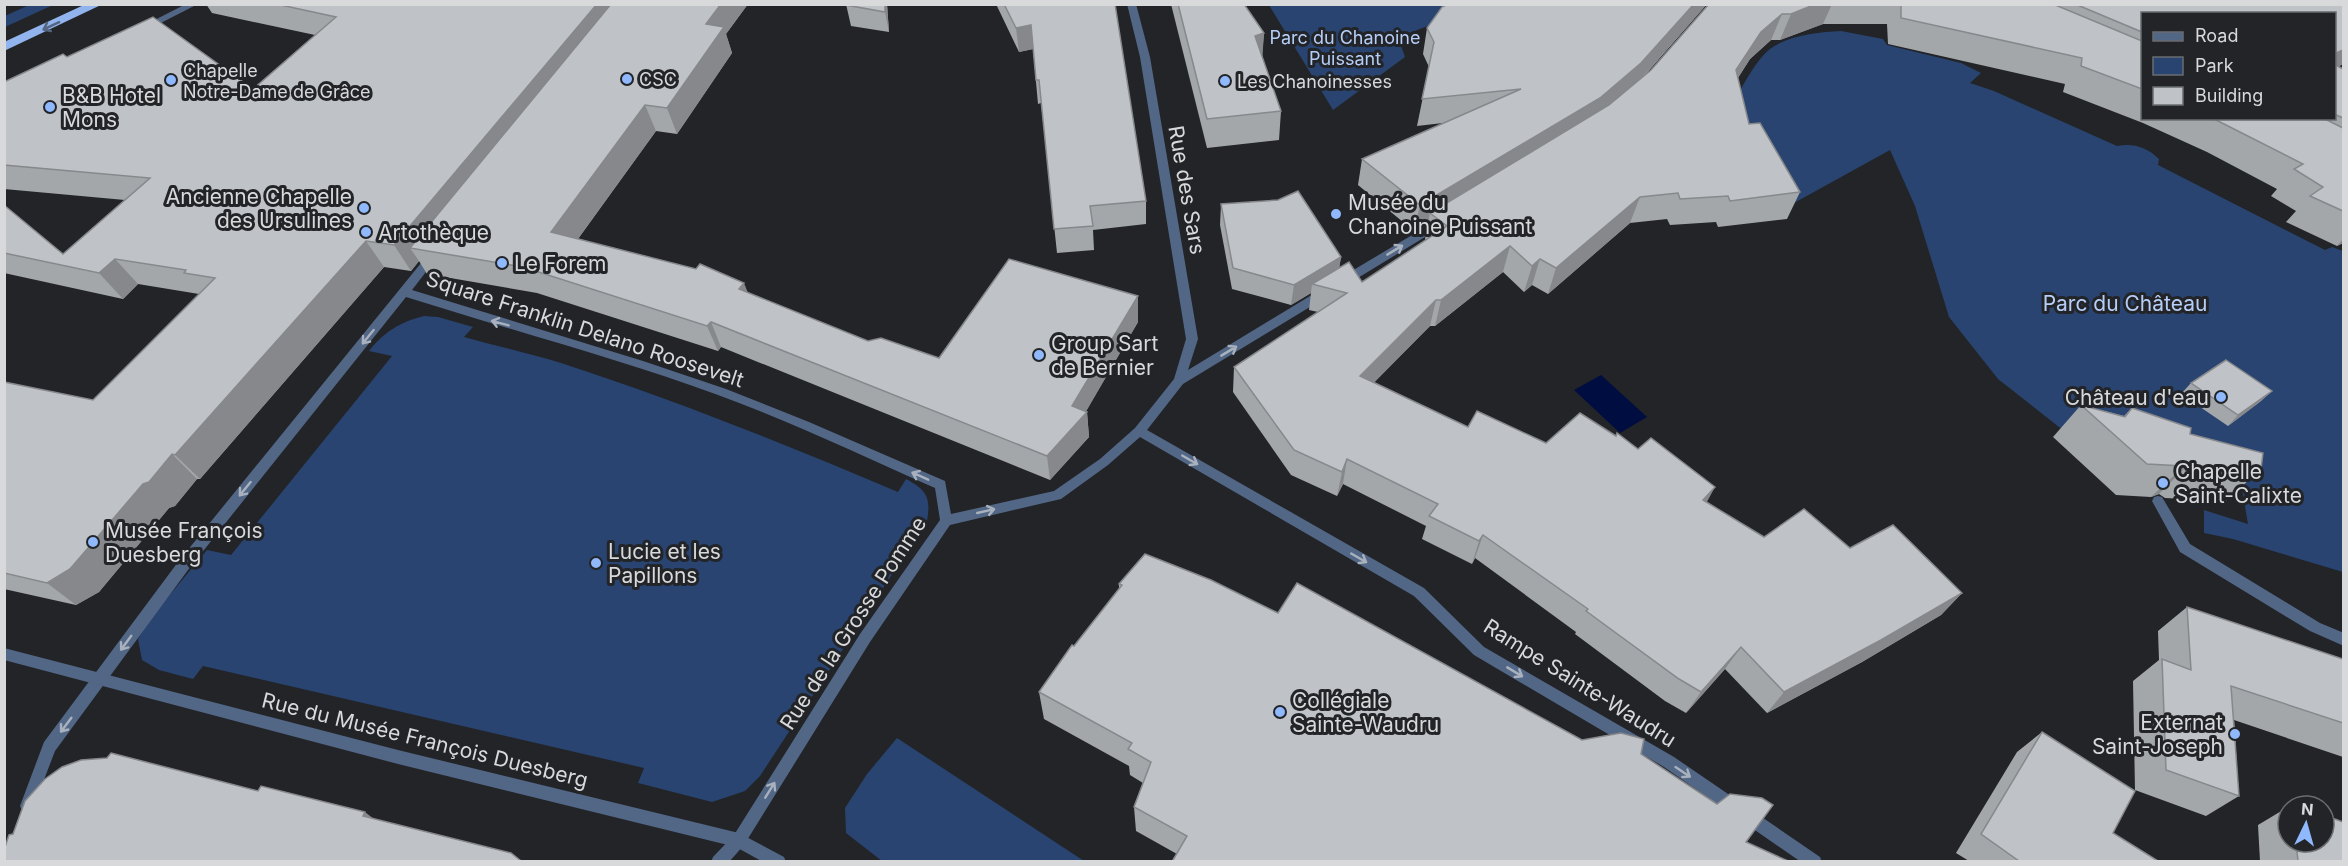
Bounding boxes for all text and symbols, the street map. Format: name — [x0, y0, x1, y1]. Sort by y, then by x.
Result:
legend — [2141, 12, 2336, 120]
one-way arrow — [42, 20, 60, 32]
text: Road — [2195, 25, 2238, 46]
park label: Parc du Chanoine Puissant — [1270, 27, 1420, 69]
text: Park — [2195, 55, 2234, 76]
place label: Chapelle Notre-Dame de Grâce — [183, 60, 371, 102]
place label: CSC — [639, 69, 677, 90]
place label: Les Chanoinesses — [1237, 71, 1392, 92]
marker: CSC — [620, 72, 634, 86]
marker: Chapelle Notre-Dame de Grâce — [164, 73, 178, 87]
marker: Les Chanoinesses — [1218, 74, 1232, 88]
place label: B&B Hotel Mons — [62, 83, 161, 132]
text: Building — [2195, 85, 2263, 106]
marker: B&B Hotel Mons — [43, 100, 57, 114]
street label: Rue des Sars — [1163, 124, 1211, 256]
place label: Ancienne Chapelle des Ursulines — [166, 184, 352, 233]
place label: Musée du Chanoine Puissant — [1348, 190, 1532, 239]
marker: Ancienne Chapelle des Ursulines — [357, 201, 371, 215]
marker: Musée du Chanoine Puissant — [1329, 207, 1343, 221]
place label: Artothèque — [378, 220, 489, 245]
marker: Artothèque — [359, 225, 373, 239]
one-way arrow — [1386, 243, 1403, 255]
place label: Le Forem — [514, 251, 606, 276]
marker: Le Forem — [495, 256, 509, 270]
street label: Square Franklin Delano Roosevelt — [423, 266, 747, 392]
park label: Parc du Château — [2043, 291, 2207, 316]
one-way arrow — [491, 317, 510, 328]
one-way arrow — [361, 329, 374, 345]
place label: Group Sart de Bernier — [1051, 331, 1158, 380]
one-way arrow — [1220, 344, 1237, 356]
marker: Group Sart de Bernier — [1032, 348, 1046, 362]
place label: Château d'eau — [2065, 385, 2209, 410]
marker: Château d'eau — [2214, 390, 2228, 404]
one-way arrow — [1181, 455, 1198, 467]
place label: Chapelle Saint-Calixte — [2175, 459, 2302, 508]
one-way arrow — [911, 470, 929, 481]
marker: Chapelle Saint-Calixte — [2156, 476, 2170, 490]
one-way arrow — [239, 481, 252, 497]
one-way arrow — [976, 505, 995, 517]
street label: Rue de la Grosse Pomme — [775, 512, 931, 734]
place label: Musée François Duesberg — [105, 518, 263, 567]
marker: Musée François Duesberg — [86, 535, 100, 549]
place label: Lucie et les Papillons — [608, 539, 721, 588]
one-way arrow — [1350, 552, 1367, 564]
marker: Lucie et les Papillons — [589, 556, 603, 570]
street label: Rampe Sainte-Waudru — [1479, 614, 1681, 752]
one-way arrow — [120, 635, 133, 651]
one-way arrow — [1506, 666, 1523, 678]
street label: Rue du Musée François Duesberg — [259, 687, 591, 793]
place label: Collégiale Sainte-Waudru — [1292, 688, 1439, 737]
marker: Collégiale Sainte-Waudru — [1273, 705, 1287, 719]
place label: Externat Saint-Joseph — [2092, 710, 2223, 759]
one-way arrow — [59, 717, 72, 733]
marker: Externat Saint-Joseph — [2228, 727, 2242, 741]
one-way arrow — [1674, 766, 1690, 778]
one-way arrow — [764, 782, 776, 799]
north arrow — [2276, 794, 2336, 854]
text: N — [2300, 799, 2314, 820]

